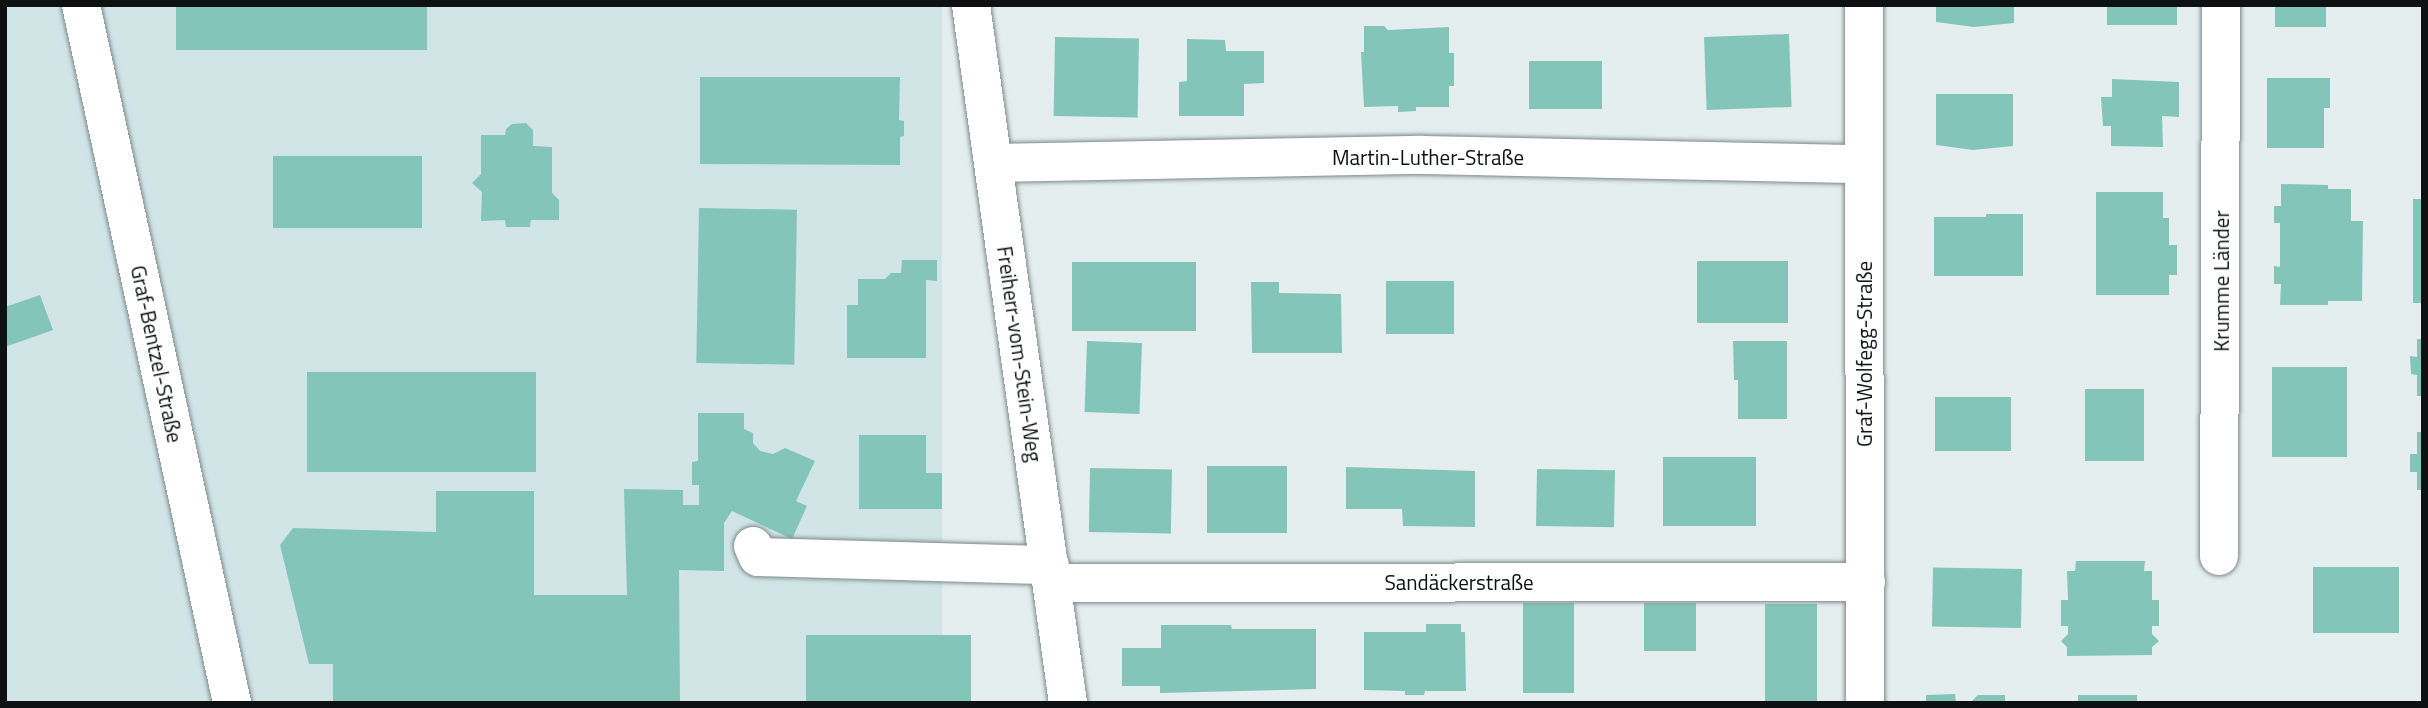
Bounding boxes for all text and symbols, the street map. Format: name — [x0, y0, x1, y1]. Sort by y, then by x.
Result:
street label: Martin-Luther-Straße — [1332, 144, 1524, 170]
street label: Krumme Länder — [2208, 210, 2234, 352]
street label: Freiherr-vom-Stein-Weg — [992, 244, 1048, 464]
street label: Graf-Wolfegg-Straße — [1851, 261, 1877, 447]
street label: Graf-Bentzel-Straße — [126, 263, 188, 445]
street label: Sandäckerstraße — [1384, 569, 1534, 595]

